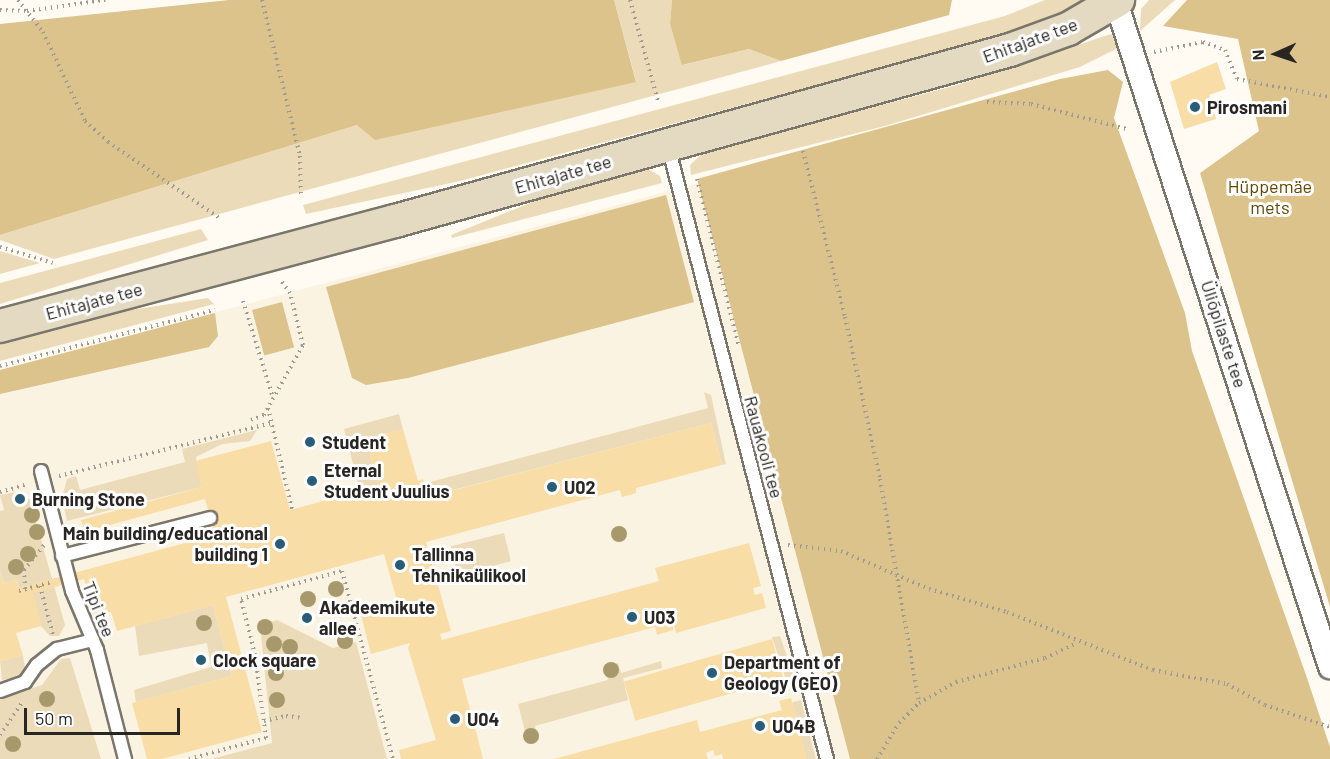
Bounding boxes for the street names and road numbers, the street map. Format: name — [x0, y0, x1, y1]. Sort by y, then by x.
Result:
street label: Ehitajate tee — [980, 13, 1080, 67]
street label: Ehitajate tee — [512, 150, 614, 198]
street label: Ehitajate tee — [43, 278, 145, 324]
street label: Üliõpilaste tee — [1197, 278, 1251, 390]
street label: Rauakooli tee — [740, 393, 788, 501]
street label: Tipi tee — [78, 578, 120, 640]

